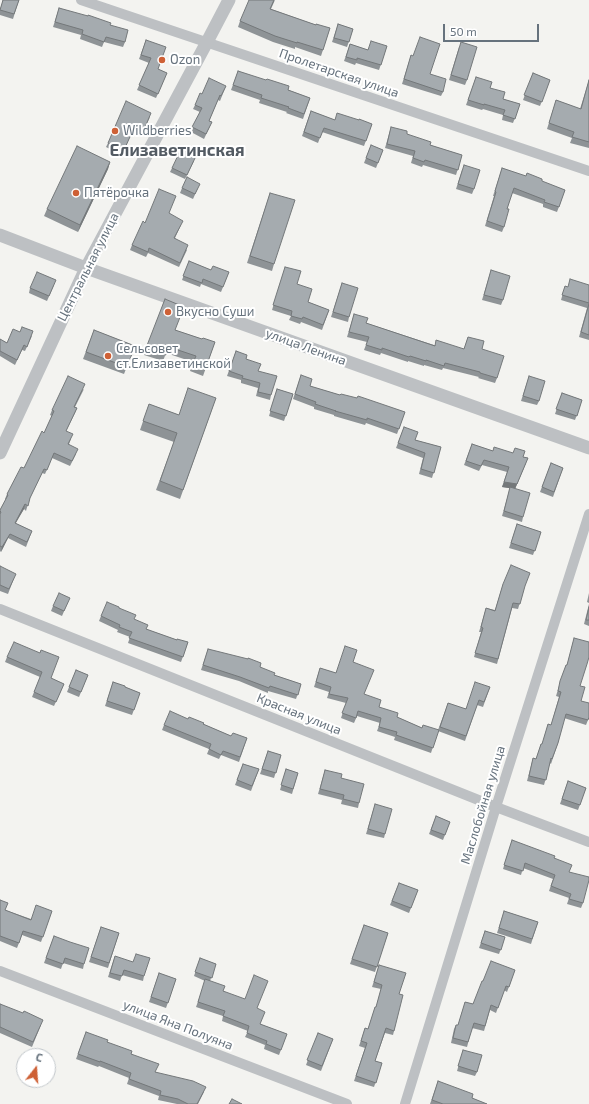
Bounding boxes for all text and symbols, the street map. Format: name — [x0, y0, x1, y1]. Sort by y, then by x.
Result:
scale bar — [445, 16, 541, 42]
text: 50 m — [450, 24, 477, 38]
street label: Пролетарская улица — [277, 45, 401, 101]
place label: Ozon — [170, 52, 200, 68]
marker: Ozon — [157, 55, 167, 65]
place label: Wildberries — [123, 123, 191, 139]
marker: Wildberries — [110, 126, 120, 136]
district label: Елизаветинская — [110, 140, 244, 160]
place label: Пятёрочка — [84, 185, 149, 201]
marker: Пятёрочка — [71, 188, 81, 198]
street label: Центральная улица — [54, 210, 122, 324]
place label: Вкусно Суши — [176, 304, 254, 320]
marker: Вкусно Суши — [163, 307, 173, 317]
street label: улица Ленина — [264, 325, 348, 369]
place label: Сельсовет ст.Елизаветинской — [116, 341, 231, 372]
marker: Сельсовет ст.Елизаветинской — [103, 351, 113, 361]
street label: Красная улица — [254, 690, 344, 738]
street label: Маслобойная улица — [458, 744, 508, 866]
street label: улица Яна Полуяна — [121, 997, 235, 1053]
north arrow — [16, 1048, 56, 1088]
text: С — [34, 1050, 44, 1064]

